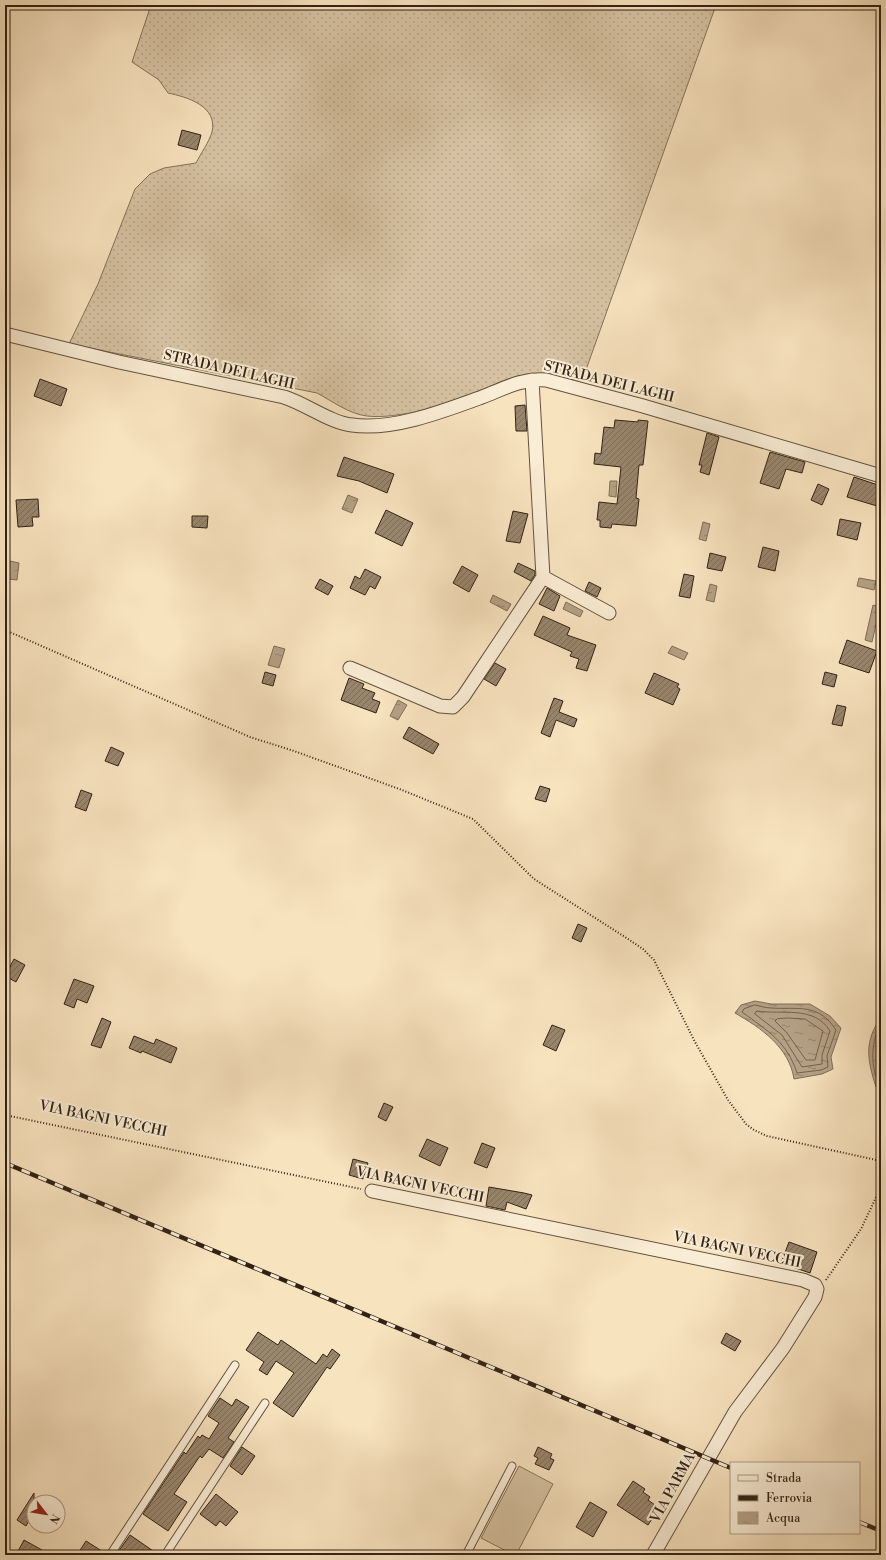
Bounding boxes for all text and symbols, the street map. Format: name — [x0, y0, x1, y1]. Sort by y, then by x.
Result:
street label: STRADA DEI LAGHI — [162, 346, 297, 394]
street label: STRADA DEI LAGHI — [542, 357, 677, 407]
street label: VIA BAGNI VECCHI — [36, 1096, 169, 1142]
street label: VIA BAGNI VECCHI — [353, 1162, 486, 1208]
street label: VIA BAGNI VECCHI — [670, 1227, 803, 1273]
street label: VIA PARMA — [646, 1449, 700, 1527]
legend — [730, 1462, 860, 1534]
text: Strada — [766, 1471, 802, 1486]
text: Ferrovia — [766, 1491, 813, 1506]
north arrow — [26, 1494, 66, 1534]
text: N — [45, 1511, 62, 1526]
text: Acqua — [765, 1511, 801, 1526]

